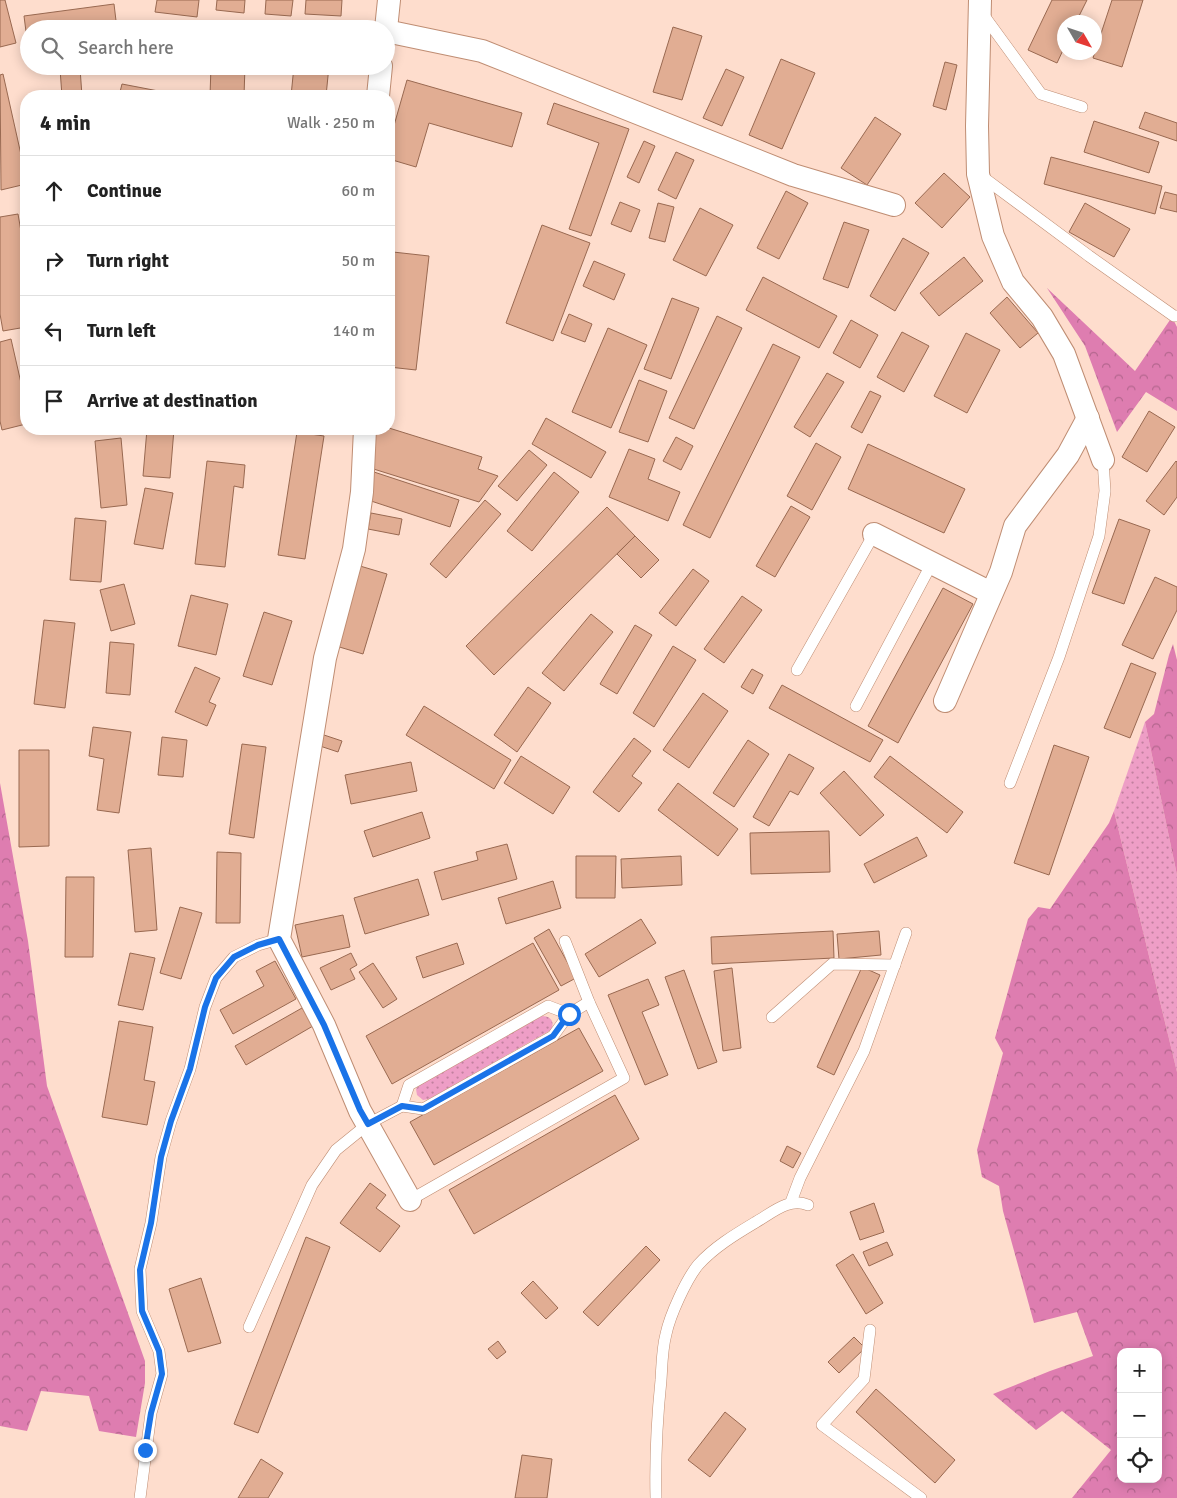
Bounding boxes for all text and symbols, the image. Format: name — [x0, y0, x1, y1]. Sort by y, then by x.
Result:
north arrow — [1057, 15, 1102, 60]
search box — [20, 20, 395, 75]
icon: search — [38, 34, 66, 62]
text: Search here — [78, 36, 174, 60]
text: 4 min — [40, 110, 91, 136]
text: Walk · 250 m — [287, 113, 375, 133]
icon: ahead — [40, 177, 68, 205]
text: Continue — [87, 179, 162, 203]
text: 60 m — [341, 181, 375, 201]
icon: right — [40, 247, 68, 275]
text: Turn right — [87, 249, 169, 273]
text: 50 m — [341, 251, 375, 271]
icon: left — [40, 317, 68, 345]
text: Turn left — [87, 319, 156, 343]
text: 140 m — [333, 321, 375, 341]
icon: arrive — [40, 387, 68, 415]
text: Arrive at destination — [87, 389, 258, 413]
route start — [558, 1003, 581, 1026]
map controls — [1117, 1348, 1162, 1483]
button: + — [1117, 1348, 1162, 1393]
button: − — [1117, 1393, 1162, 1438]
button: locate — [1117, 1438, 1162, 1483]
route end — [134, 1439, 157, 1462]

